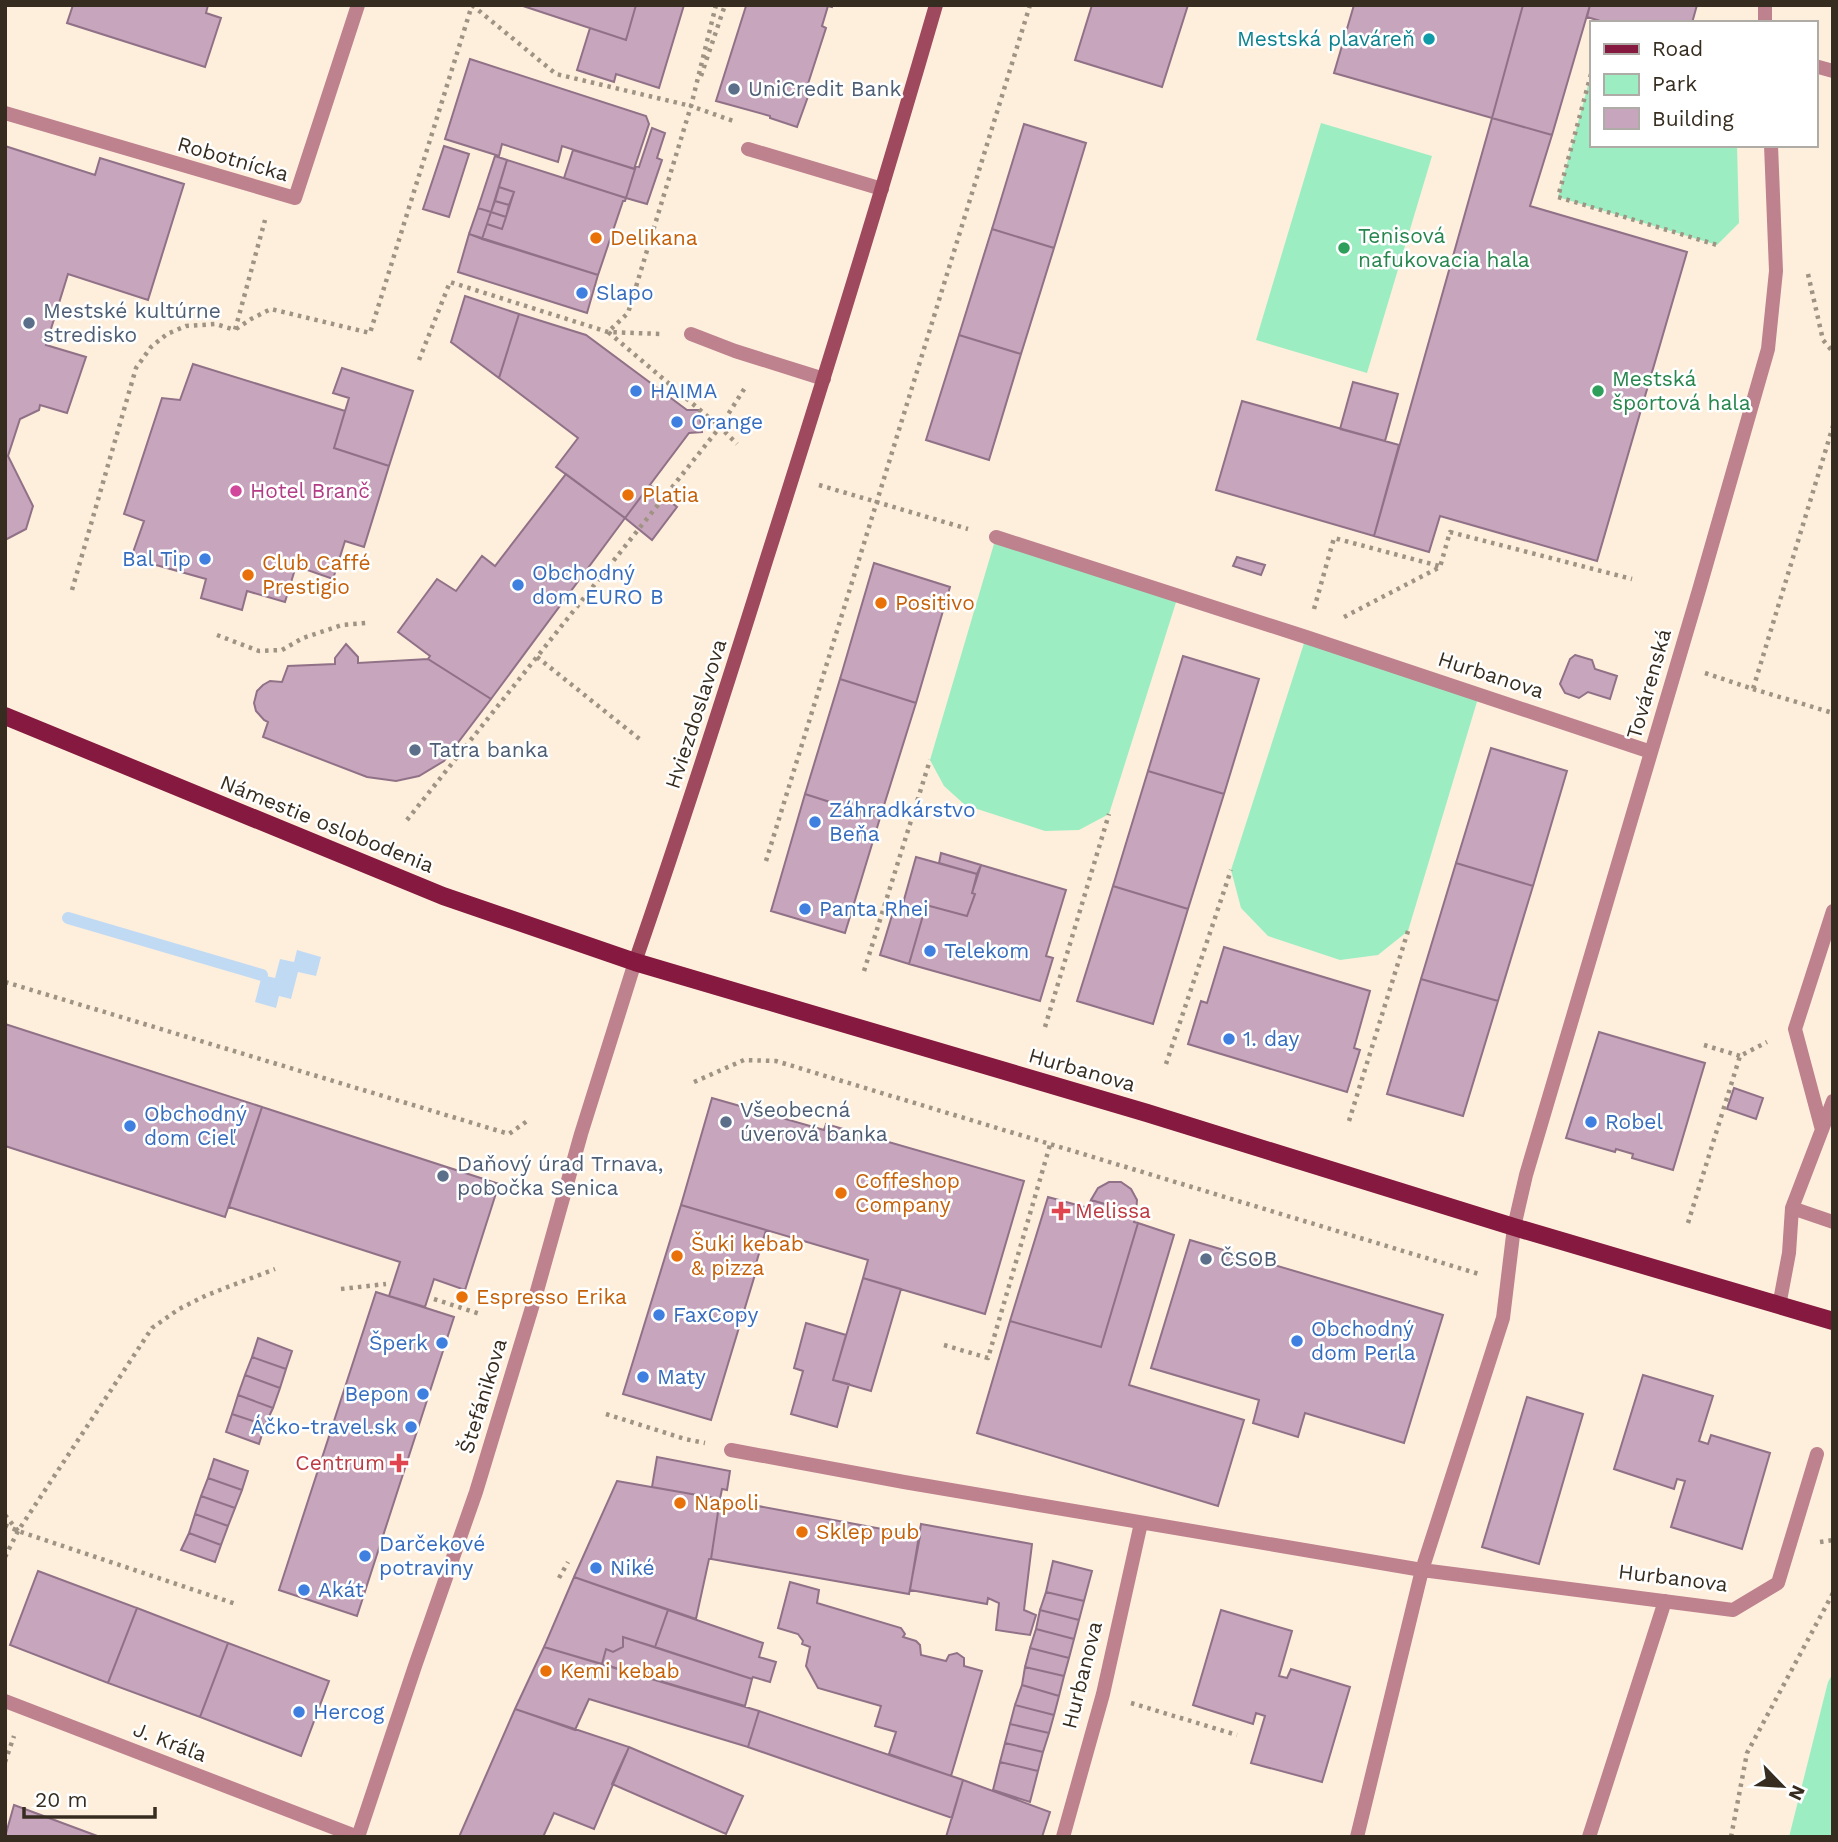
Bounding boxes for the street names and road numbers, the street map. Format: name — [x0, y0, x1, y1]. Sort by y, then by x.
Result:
street label: Robotnícka — [175, 131, 292, 186]
street label: Továrenská — [1621, 626, 1676, 742]
street label: Hviezdoslavova — [660, 636, 732, 792]
street label: Hurbanova — [1435, 646, 1547, 703]
street label: Námestie oslobodenia — [217, 769, 438, 878]
street label: Hurbanova — [1026, 1042, 1139, 1097]
street label: Štefánikova — [453, 1335, 512, 1456]
street label: Hurbanova — [1617, 1558, 1729, 1597]
street label: Hurbanova — [1056, 1618, 1107, 1731]
street label: J. Kráľa — [130, 1716, 211, 1767]

